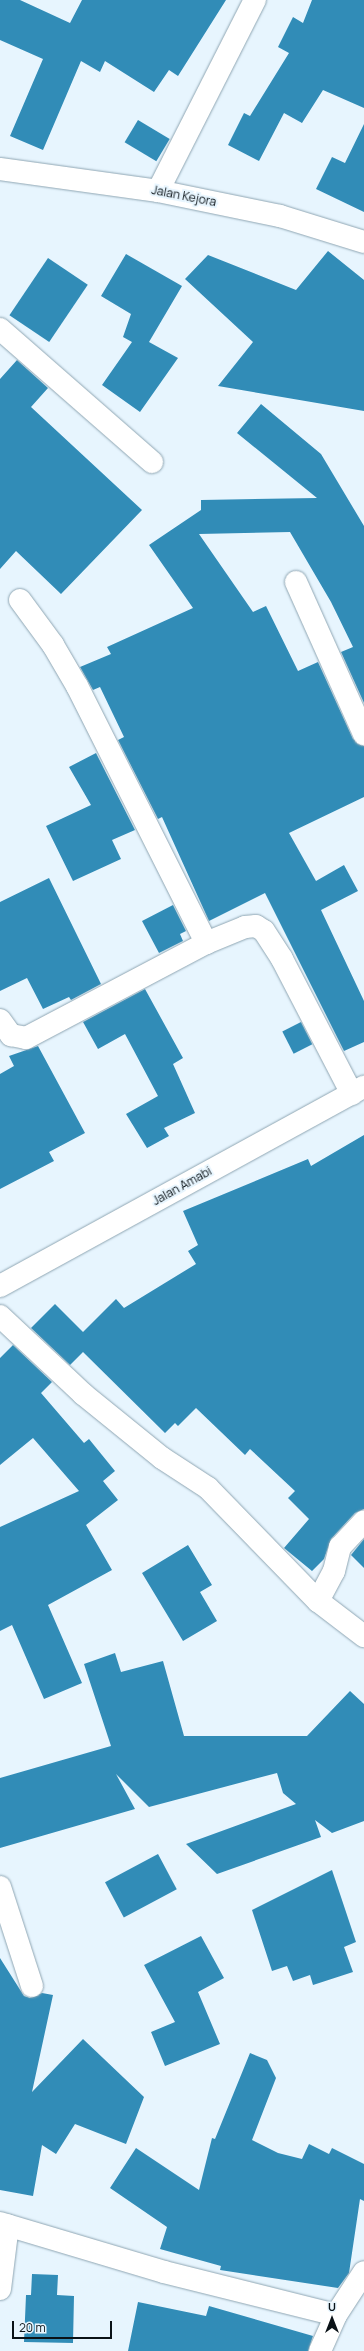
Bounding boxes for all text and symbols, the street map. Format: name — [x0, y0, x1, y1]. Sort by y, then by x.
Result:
street label: Jalan Kejora — [150, 183, 218, 209]
street label: Jalan Amabi — [150, 1164, 214, 1208]
north arrow — [312, 2299, 352, 2339]
text: U — [328, 2299, 336, 2314]
scale bar — [14, 2313, 114, 2339]
text: 20 m — [19, 2319, 46, 2336]

